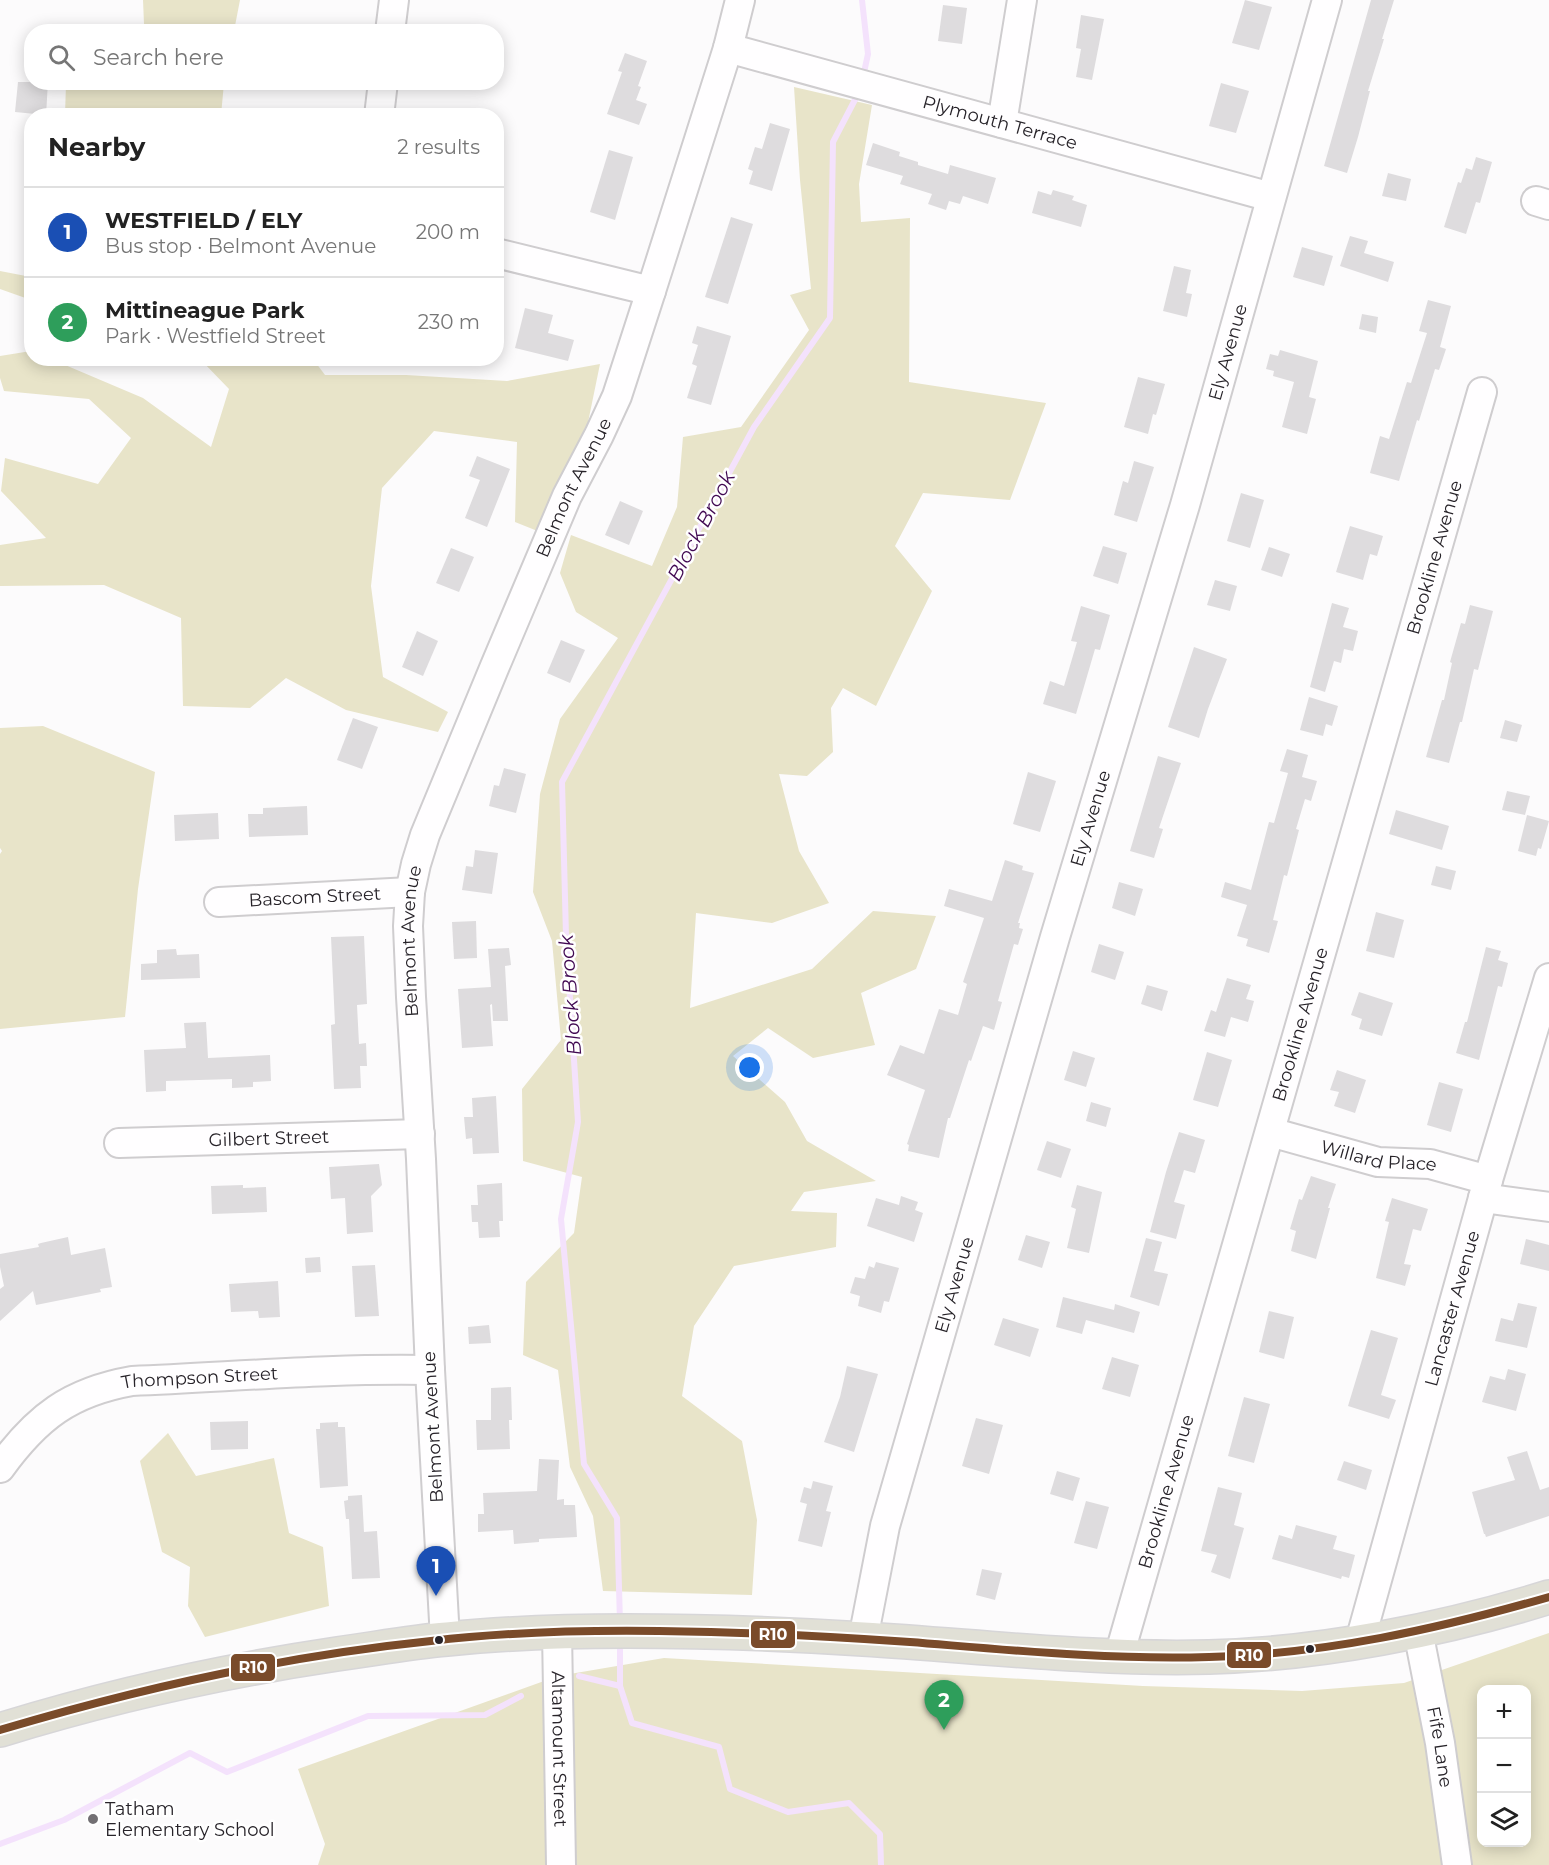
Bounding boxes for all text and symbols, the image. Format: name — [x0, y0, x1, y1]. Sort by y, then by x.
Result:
search box — [24, 24, 504, 90]
icon: search — [45, 41, 78, 74]
text: Search here — [93, 44, 224, 71]
street label: Plymouth Terrace — [920, 91, 1080, 154]
text: Nearby — [48, 131, 145, 163]
text: 2 results — [397, 135, 480, 159]
text: WESTFIELD / ELY — [105, 207, 302, 234]
text: 1 — [64, 220, 71, 244]
text: 200 m — [416, 220, 480, 244]
text: Bus stop · Belmont Avenue — [105, 234, 376, 258]
text: Mittineague Park — [105, 297, 304, 324]
street label: Ely Avenue — [1204, 301, 1252, 403]
text: 2 — [62, 310, 73, 334]
text: 230 m — [418, 310, 480, 334]
text: Park · Westfield Street — [105, 324, 326, 348]
street label: Belmont Avenue — [531, 414, 616, 561]
water label: Block Brook — [662, 466, 741, 585]
street label: Brookline Avenue — [1402, 478, 1467, 637]
street label: Ely Avenue — [1066, 768, 1116, 869]
street label: Belmont Avenue — [397, 863, 426, 1017]
street label: Bascom Street — [248, 883, 382, 911]
water label: Block Brook — [554, 933, 586, 1056]
street label: Brookline Avenue — [1268, 945, 1333, 1104]
your location — [735, 1053, 764, 1082]
street label: Gilbert Street — [208, 1126, 330, 1151]
street label: Willard Place — [1318, 1136, 1440, 1176]
street label: Lancaster Avenue — [1420, 1228, 1484, 1389]
street label: Ely Avenue — [930, 1234, 979, 1336]
street label: Belmont Avenue — [418, 1351, 448, 1503]
street label: Thompson Street — [120, 1362, 279, 1394]
street label: Brookline Avenue — [1134, 1412, 1199, 1571]
pin: 1 — [416, 1546, 456, 1596]
line badge: R10 — [750, 1620, 796, 1649]
text: R10 — [759, 1625, 788, 1644]
unlabelled marker — [433, 1634, 445, 1646]
line badge: R10 — [1226, 1641, 1272, 1669]
unlabelled marker — [1304, 1643, 1316, 1655]
text: R10 — [1235, 1646, 1264, 1665]
line badge: R10 — [230, 1653, 276, 1682]
text: R10 — [239, 1658, 268, 1677]
street label: Altamount Street — [547, 1671, 571, 1827]
pin: 2 — [924, 1680, 964, 1730]
map controls — [1477, 1685, 1531, 1847]
button: + — [1477, 1685, 1531, 1739]
street label: Fife Lane — [1422, 1704, 1457, 1789]
button: − — [1477, 1739, 1531, 1793]
button: layers — [1477, 1793, 1531, 1847]
place label: Tatham Elementary School — [105, 1798, 275, 1841]
marker: Tatham Elementary School — [86, 1812, 100, 1826]

